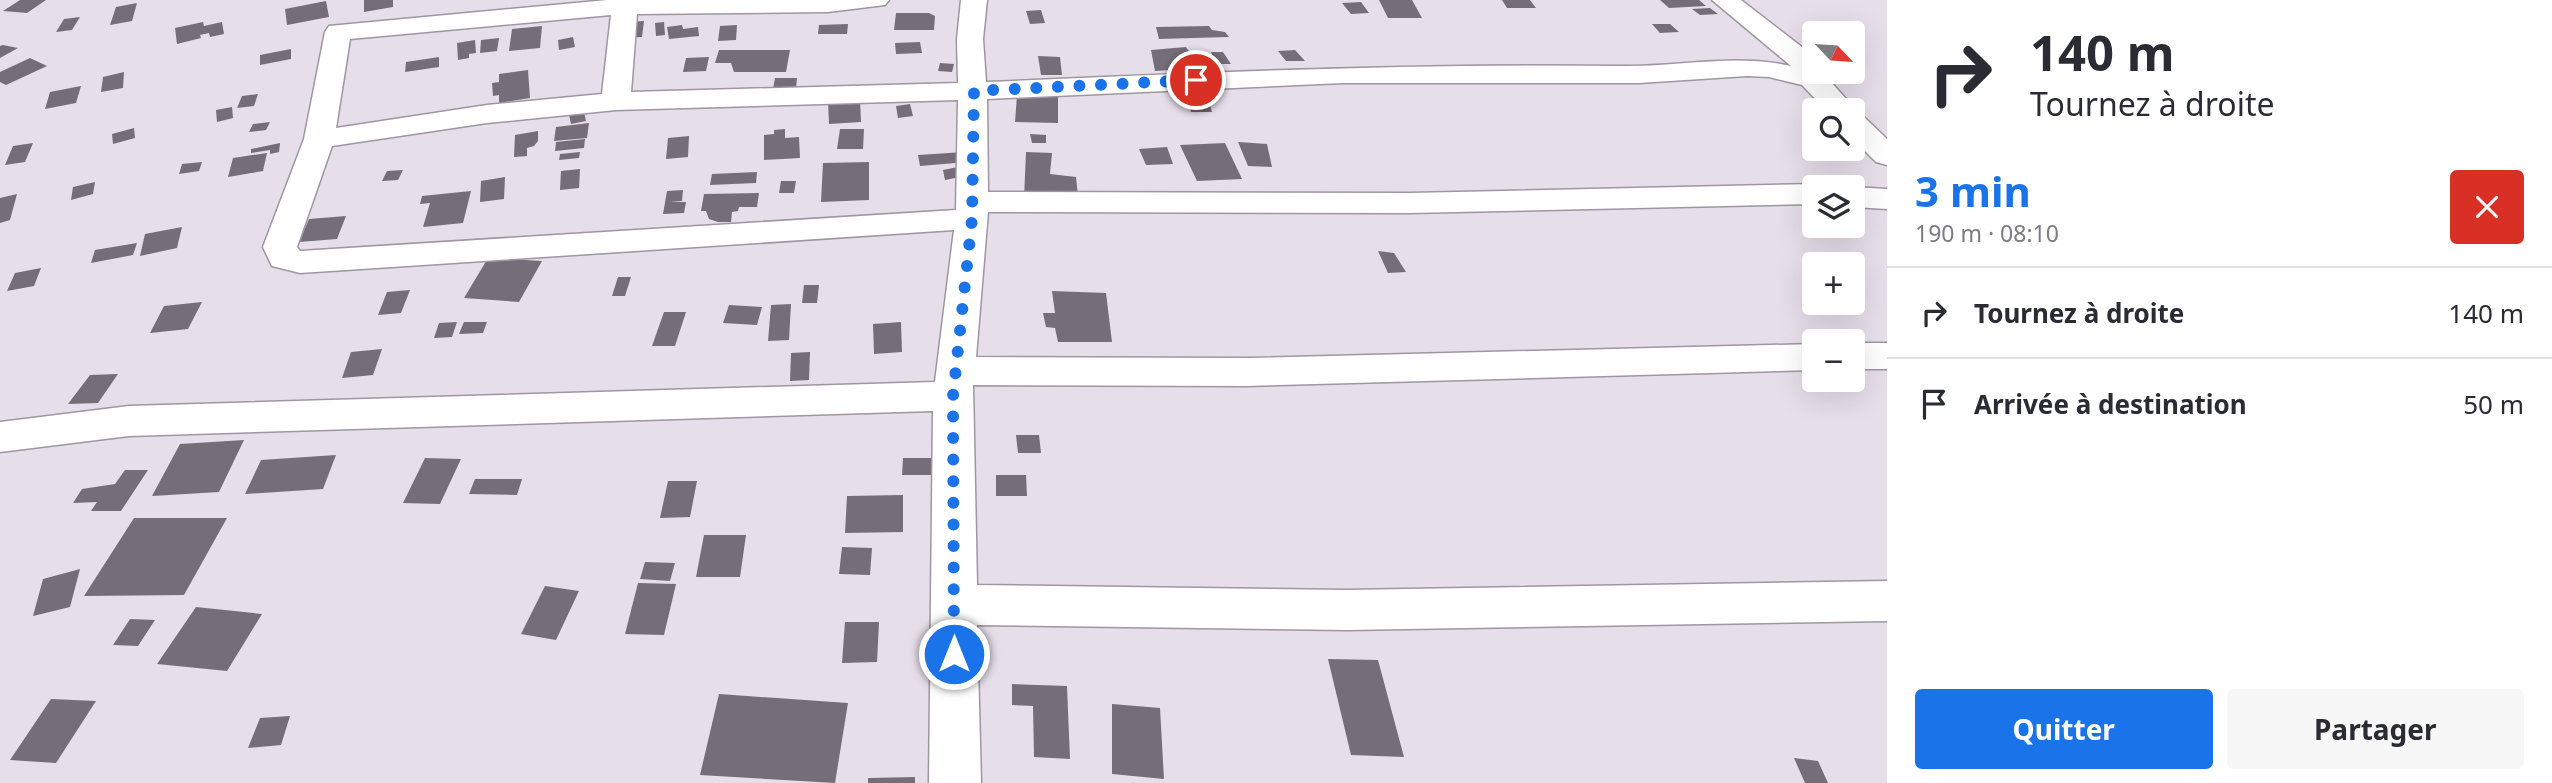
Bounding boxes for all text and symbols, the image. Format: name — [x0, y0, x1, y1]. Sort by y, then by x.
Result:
text: 140 m — [2030, 19, 2175, 85]
north arrow — [1802, 21, 1866, 84]
map controls — [1802, 21, 1865, 392]
icon: right — [1915, 28, 2006, 119]
pin — [1166, 50, 1226, 110]
icon: arrive — [1177, 61, 1215, 99]
text: Tournez à droite — [2030, 82, 2275, 125]
button: search — [1802, 98, 1865, 161]
text: 3 min — [1915, 162, 2031, 219]
button: close — [2450, 170, 2524, 244]
button: layers — [1802, 175, 1865, 238]
text: 190 m · 08:10 — [1915, 217, 2059, 249]
button: + — [1802, 252, 1865, 315]
icon: right — [1915, 294, 1953, 332]
text: Tournez à droite — [1974, 295, 2184, 331]
text: 140 m — [2448, 295, 2524, 331]
button: − — [1802, 329, 1865, 392]
icon: arrive — [1915, 385, 1953, 423]
text: Arrivée à destination — [1974, 386, 2247, 422]
text: 50 m — [2463, 386, 2524, 422]
position arrow — [917, 617, 991, 691]
button: Quitter — [1915, 689, 2213, 769]
button: Partager — [2227, 689, 2524, 769]

